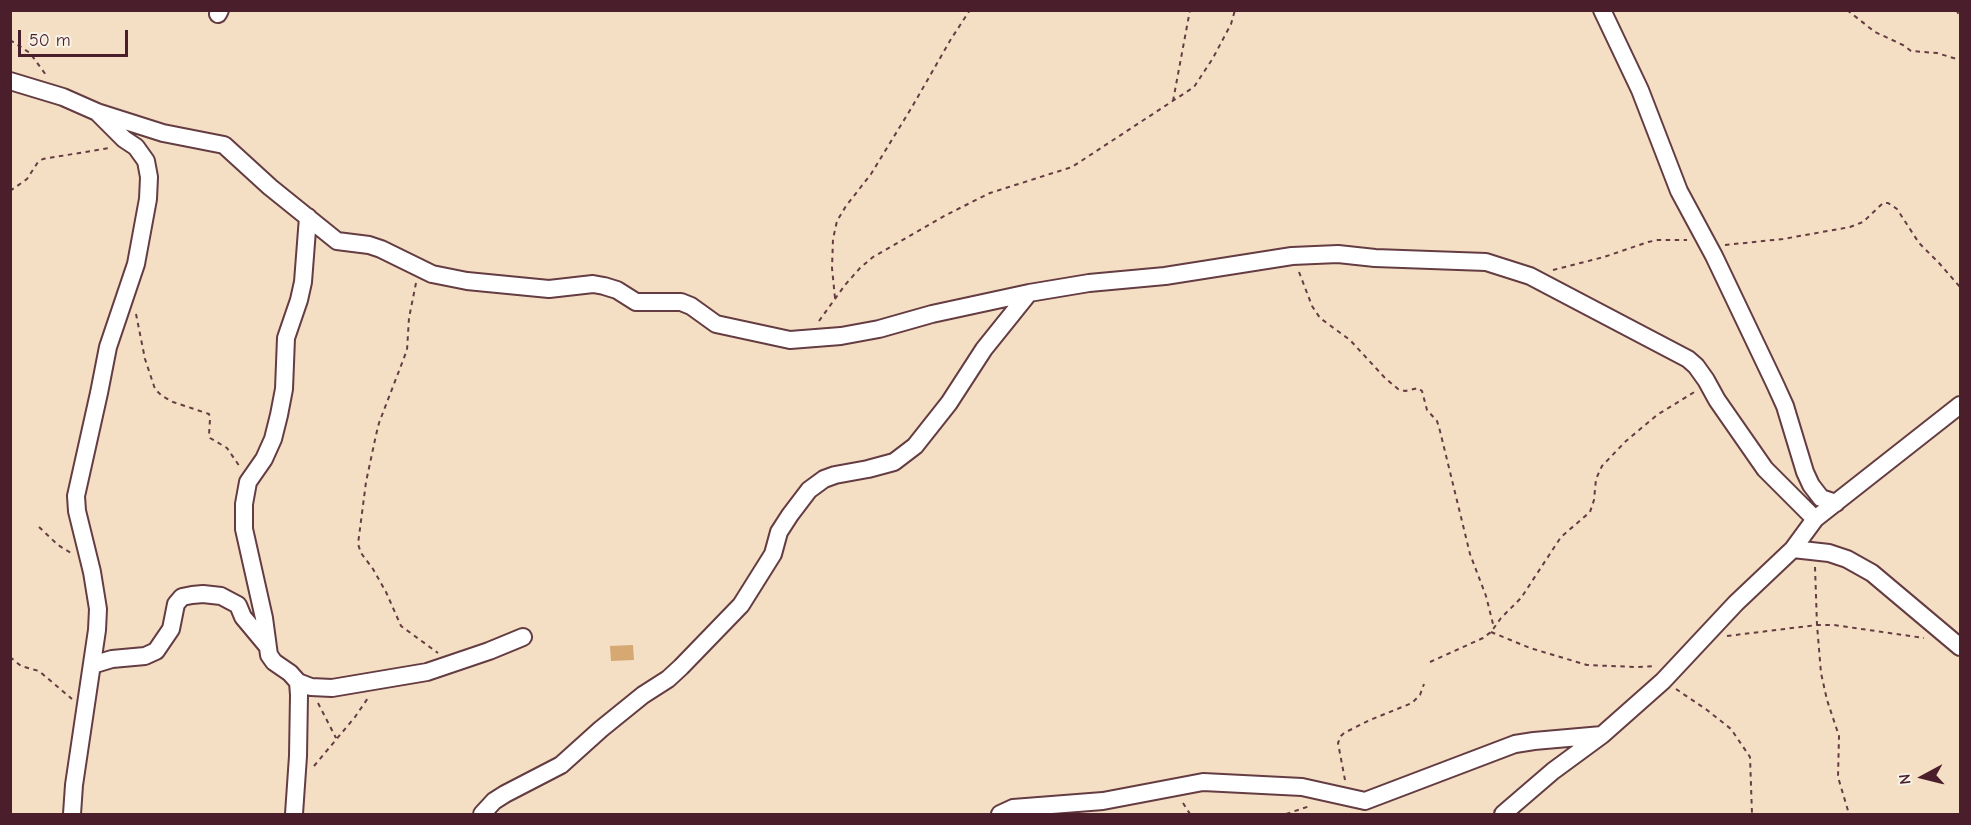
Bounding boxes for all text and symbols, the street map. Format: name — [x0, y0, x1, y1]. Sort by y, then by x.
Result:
scale bar — [21, 18, 130, 56]
text: 50 m — [29, 30, 71, 51]
north arrow — [1893, 747, 1953, 807]
text: N — [1896, 773, 1915, 785]

